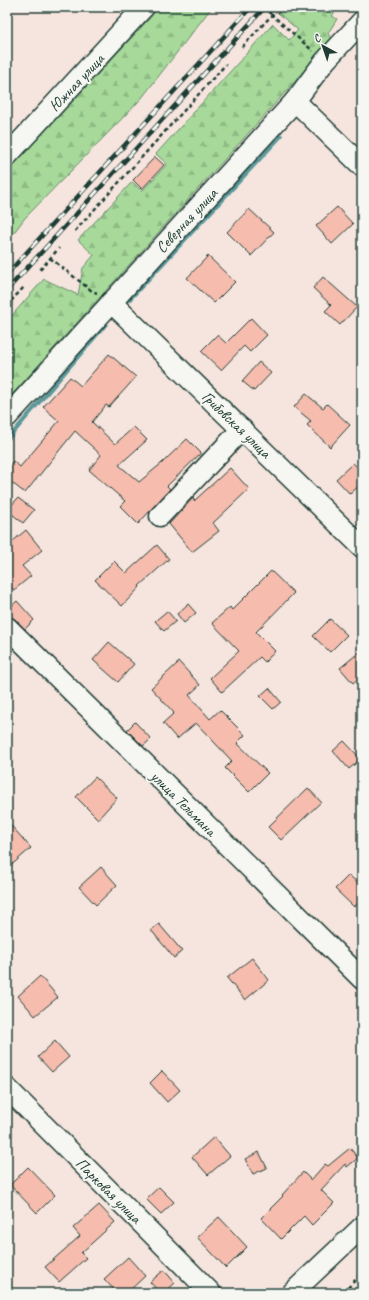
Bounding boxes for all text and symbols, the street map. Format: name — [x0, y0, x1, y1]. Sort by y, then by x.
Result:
north arrow — [303, 26, 343, 66]
text: С — [310, 30, 324, 45]
street label: Южная улица — [45, 48, 110, 116]
street label: Северная улица — [152, 183, 223, 257]
street label: Грибовская улица — [198, 387, 276, 463]
street label: улица Тельмана — [146, 766, 221, 842]
street label: Парковая улица — [71, 1154, 146, 1229]

